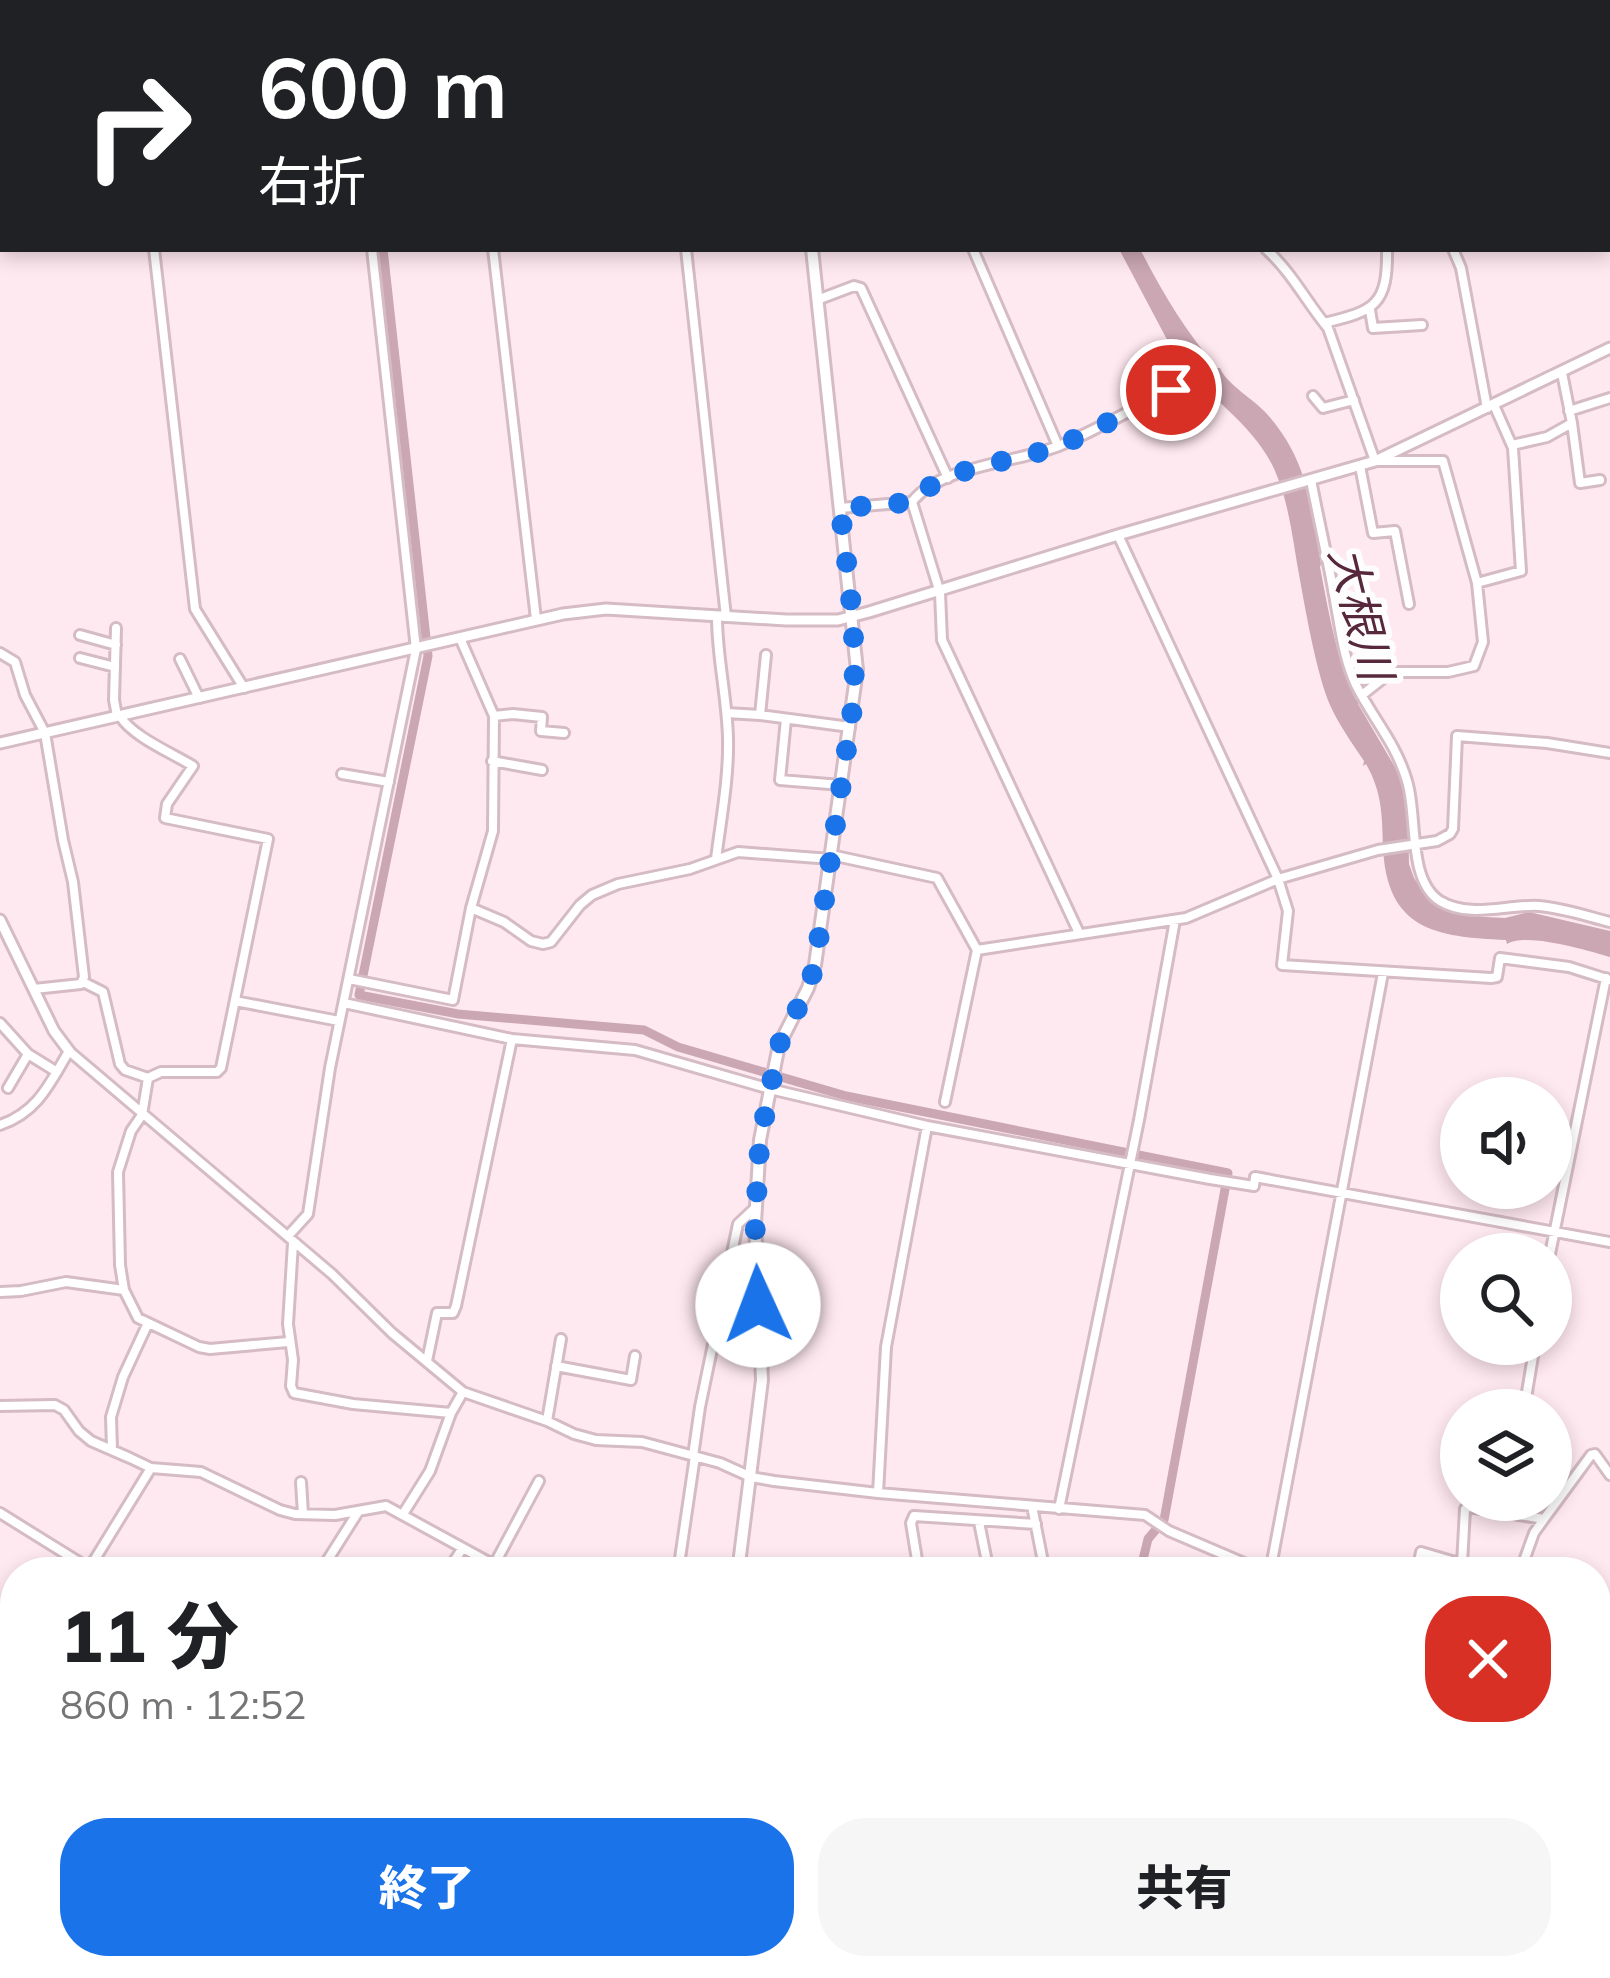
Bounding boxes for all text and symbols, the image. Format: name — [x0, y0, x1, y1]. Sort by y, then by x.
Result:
text: 600 m — [258, 34, 508, 139]
icon: right — [60, 48, 216, 204]
text: 右折 — [258, 147, 366, 215]
pin — [1120, 339, 1222, 441]
icon: arrive — [1138, 357, 1204, 423]
water label: 大根川 — [1318, 540, 1406, 689]
map controls — [1440, 1077, 1572, 1521]
button: sound — [1440, 1077, 1572, 1209]
button: search — [1440, 1233, 1572, 1365]
position arrow — [695, 1242, 821, 1368]
button: layers — [1440, 1389, 1572, 1521]
text: 11 分 — [60, 1590, 239, 1680]
button: close — [1425, 1596, 1551, 1722]
text: 860 m · 12:52 — [60, 1680, 306, 1729]
button: 終了 — [60, 1818, 794, 1956]
button: 共有 — [818, 1818, 1551, 1956]

